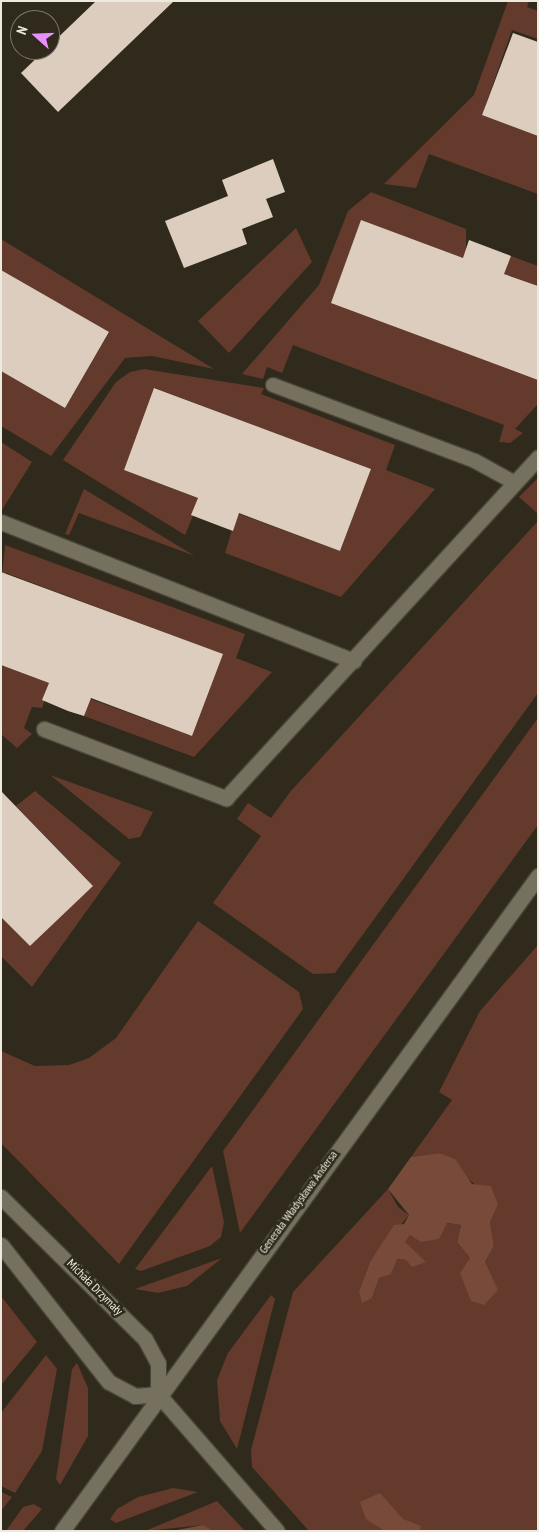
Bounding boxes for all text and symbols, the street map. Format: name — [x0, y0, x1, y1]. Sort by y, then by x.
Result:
north arrow — [10, 10, 60, 60]
text: N — [12, 24, 32, 37]
street label: Generała Władysława Andersa — [256, 1148, 340, 1256]
street label: Michała Drzymały — [64, 1256, 126, 1318]

